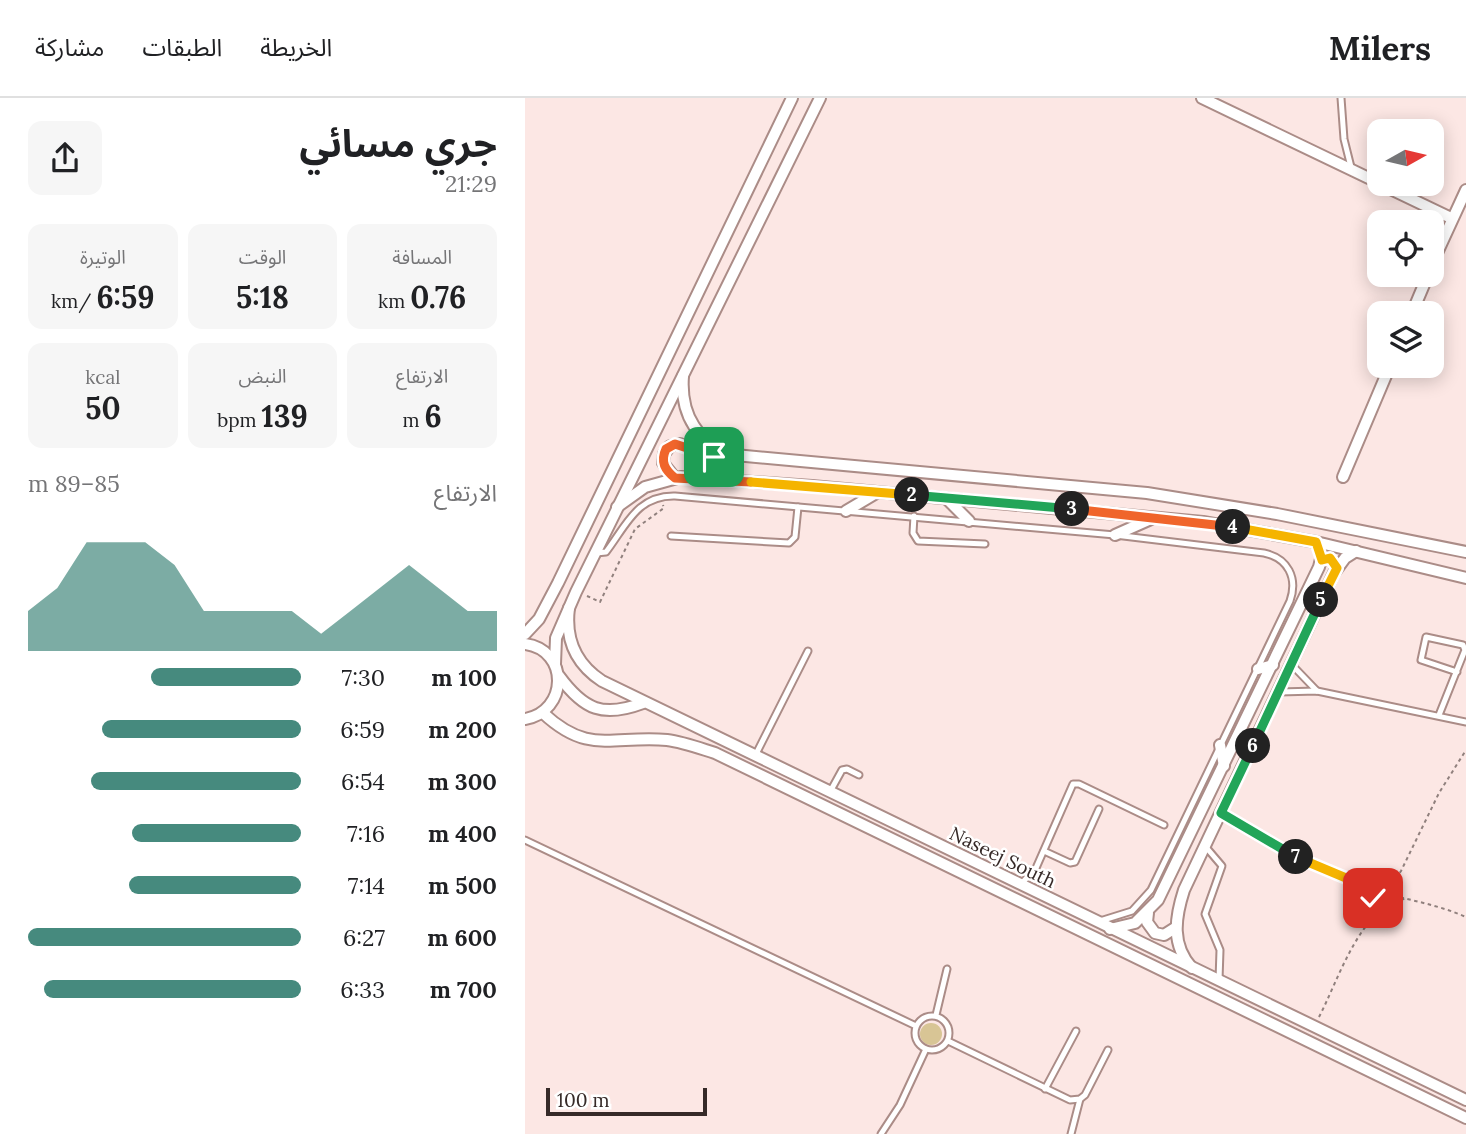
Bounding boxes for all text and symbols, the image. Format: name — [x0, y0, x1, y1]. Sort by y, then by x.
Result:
text: Milers — [1329, 27, 1431, 69]
text: مشاركة — [35, 32, 104, 63]
text: الطبقات — [142, 32, 222, 63]
text: الخريطة — [260, 32, 332, 63]
text: جري مسائي — [299, 119, 497, 167]
north arrow — [1367, 119, 1444, 196]
map controls — [1367, 119, 1444, 378]
button: share — [28, 121, 102, 195]
text: 21:29 — [445, 169, 497, 198]
button: locate — [1367, 210, 1444, 287]
text: الوتيرة — [80, 245, 126, 269]
text: الوقت — [239, 245, 286, 269]
text: المسافة — [392, 245, 452, 269]
text: 6:59 — [96, 278, 155, 316]
text: 5:18 — [236, 278, 289, 316]
text: 0.76 — [410, 278, 466, 316]
text: /km — [51, 289, 96, 313]
text: km — [378, 289, 410, 313]
button: layers — [1367, 301, 1444, 378]
text: النبض — [238, 364, 287, 388]
text: الارتفاع — [396, 364, 448, 388]
text: kcal — [85, 365, 120, 389]
text: 50 — [85, 389, 120, 427]
text: 139 — [262, 397, 308, 435]
text: 6 — [425, 397, 442, 435]
text: bpm — [217, 408, 262, 432]
text: m — [403, 408, 425, 432]
pin — [684, 427, 744, 487]
icon: arrive — [695, 438, 733, 476]
text: 85–89 m — [28, 469, 120, 498]
text: الارتفاع — [434, 478, 497, 507]
pin: 2 — [895, 478, 929, 512]
text: 2 — [906, 482, 917, 506]
pin: 3 — [1055, 492, 1089, 526]
text: 3 — [1066, 496, 1077, 520]
pin: 4 — [1215, 510, 1251, 544]
text: 4 — [1227, 514, 1238, 538]
pin: 5 — [1303, 582, 1339, 618]
text: 5 — [1315, 587, 1326, 611]
text: 7:30 — [342, 663, 385, 692]
text: 100 m — [431, 663, 497, 692]
text: 6:59 — [340, 715, 385, 744]
text: 200 m — [428, 715, 497, 744]
pin: 6 — [1235, 728, 1271, 764]
text: 6 — [1247, 733, 1258, 757]
text: 6:54 — [341, 767, 385, 796]
text: 300 m — [428, 767, 497, 796]
text: 7:16 — [347, 819, 385, 848]
text: 400 m — [428, 819, 497, 848]
street label: Naseej South — [946, 821, 1060, 893]
pin: 7 — [1279, 840, 1313, 874]
text: 7 — [1291, 844, 1300, 868]
pin — [1343, 868, 1403, 928]
text: 7:14 — [348, 871, 385, 900]
text: 500 m — [428, 871, 497, 900]
icon: check — [1354, 879, 1392, 917]
text: 6:27 — [343, 923, 385, 952]
text: 600 m — [427, 923, 497, 952]
text: 6:33 — [340, 975, 385, 1004]
text: 700 m — [430, 975, 497, 1004]
scale bar — [546, 1085, 707, 1117]
text: 100 m — [557, 1088, 610, 1112]

